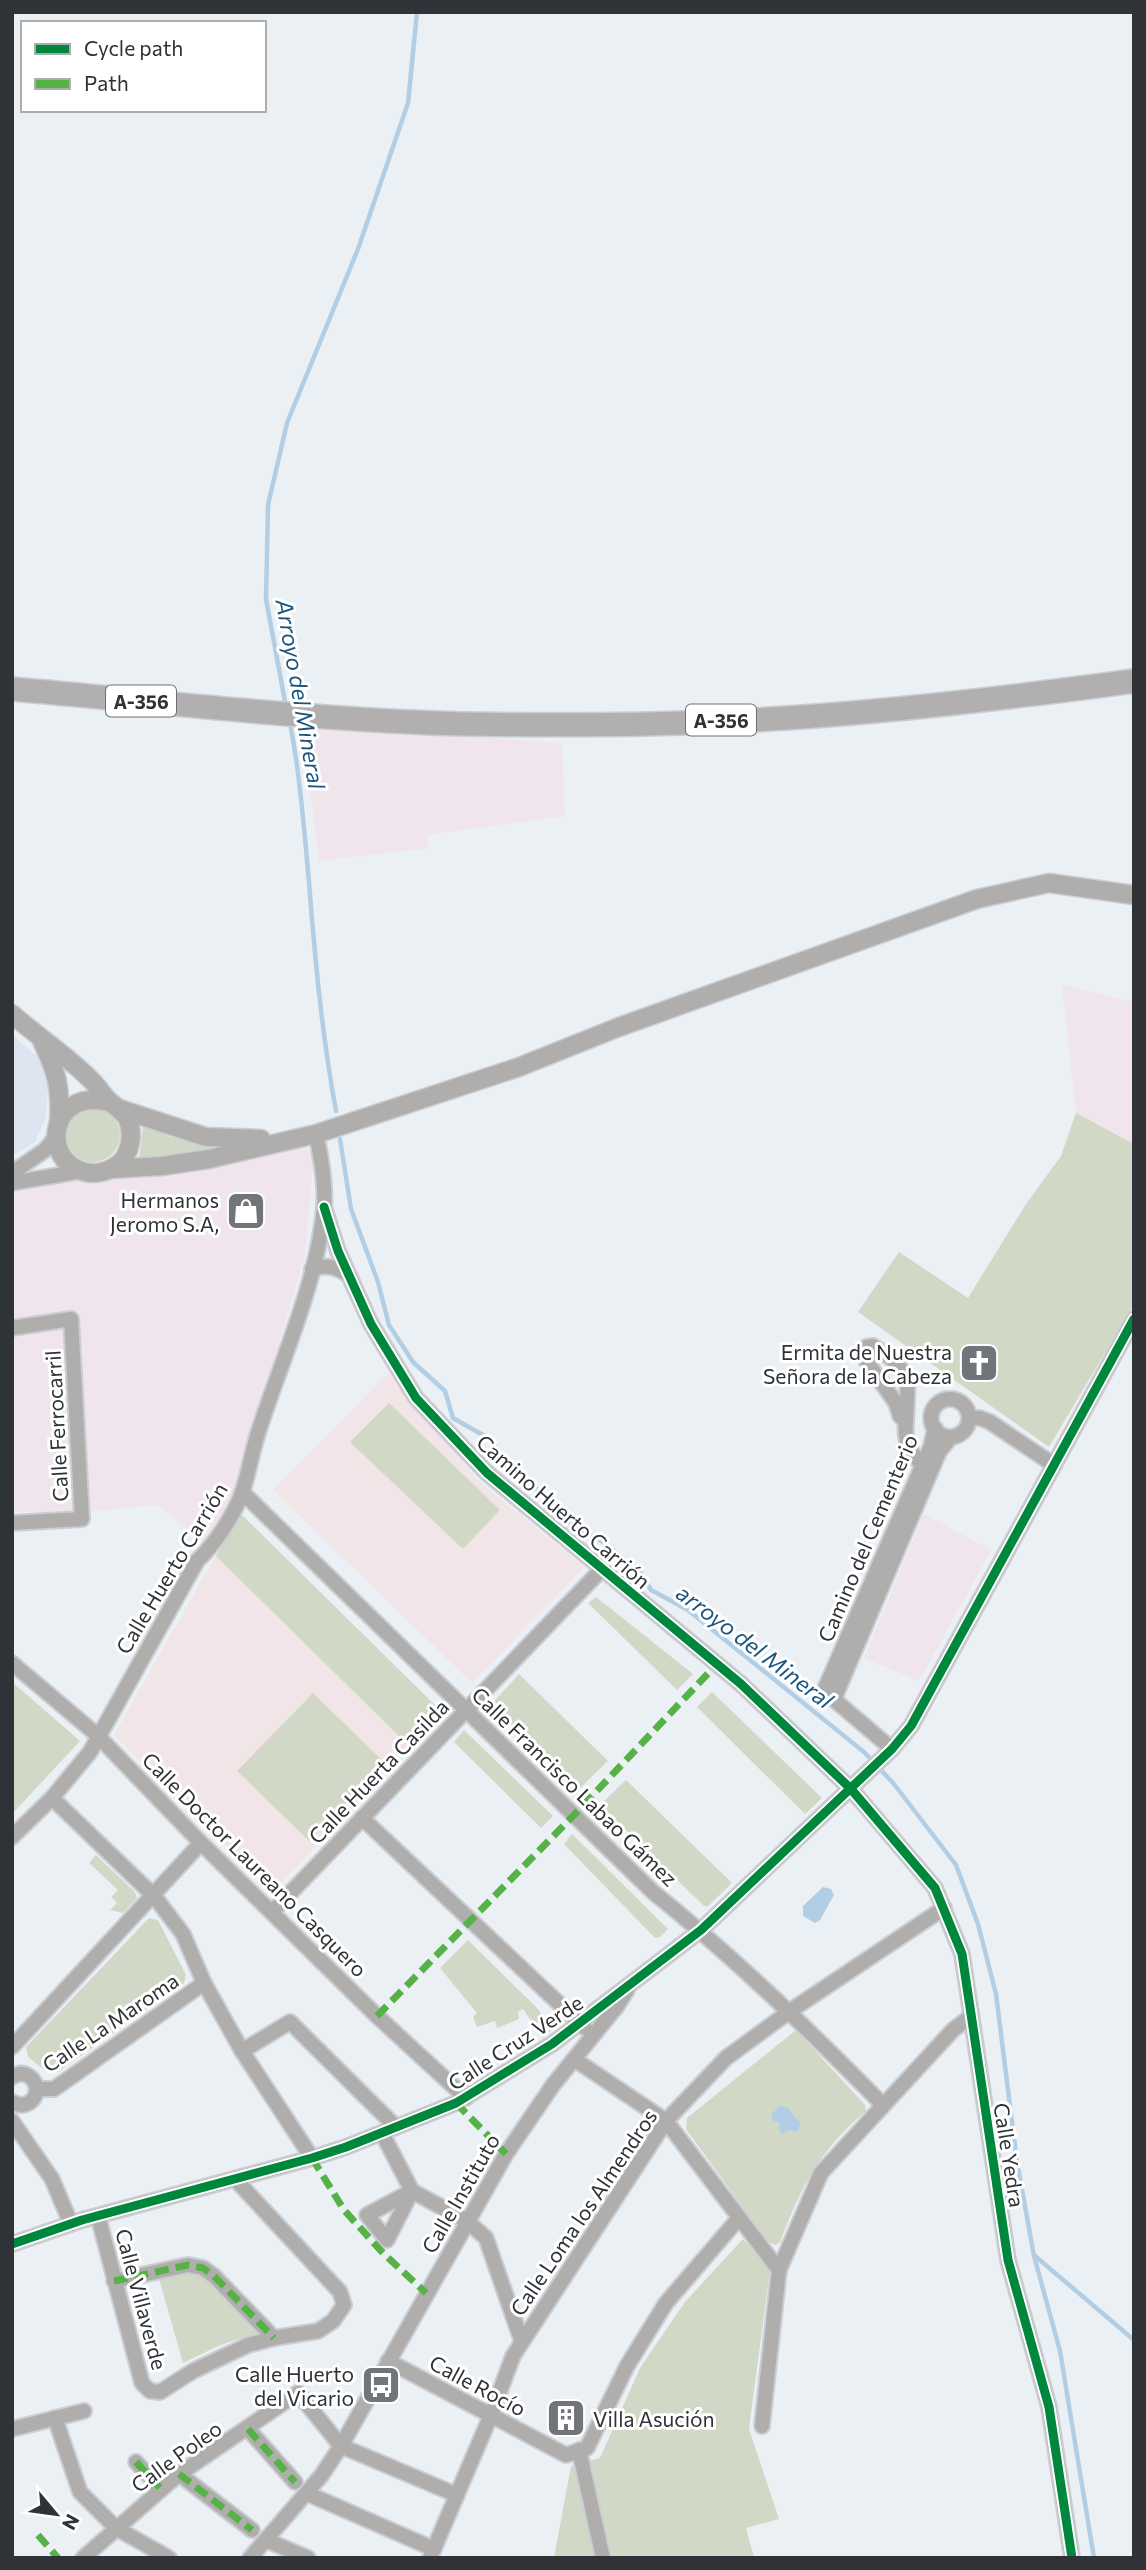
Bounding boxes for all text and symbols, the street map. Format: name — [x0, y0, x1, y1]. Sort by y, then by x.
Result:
legend — [21, 21, 266, 112]
text: Cycle path — [84, 35, 183, 60]
text: Path — [84, 70, 129, 95]
water label: Arroyo del Mineral — [270, 596, 332, 792]
road number: A-356 — [106, 686, 176, 716]
road number: A-356 — [686, 705, 756, 736]
place label: Hermanos Jeromo S.A, — [110, 1187, 219, 1236]
shop icon: Hermanos Jeromo S.A, — [225, 1190, 267, 1232]
place label: Ermita de Nuestra Señora de la Cabeza — [763, 1339, 952, 1388]
church icon: Ermita de Nuestra Señora de la Cabeza — [958, 1342, 1000, 1384]
street label: Calle Ferrocarril — [40, 1350, 72, 1502]
street label: Camino Huerto Carrión — [472, 1429, 656, 1593]
street label: Camino del Cementerio — [812, 1430, 922, 1646]
street label: Calle Huerto Carrión — [110, 1478, 232, 1658]
water label: arroyo del Mineral — [671, 1578, 840, 1715]
street label: Calle Francisco Labao Gámez — [467, 1681, 683, 1891]
street label: Calle Huerta Casilda — [303, 1694, 453, 1848]
street label: Calle Doctor Laureano Casquero — [138, 1747, 372, 1981]
street label: Calle La Maroma — [37, 1967, 183, 2077]
street label: Calle Cruz Verde — [443, 1989, 587, 2095]
street label: Calle Yedra — [989, 2101, 1031, 2209]
street label: Calle Loma los Almendros — [505, 2104, 661, 2320]
street label: Calle Instituto — [416, 2129, 504, 2257]
street label: Calle Villaverde — [111, 2226, 173, 2372]
street label: Calle Rocío — [426, 2349, 530, 2421]
place label: Calle Huerto del Vicario — [235, 2361, 354, 2410]
bus stop icon: Calle Huerto del Vicario — [360, 2364, 402, 2406]
building icon: Villa Asución — [545, 2397, 587, 2439]
place label: Villa Asución — [593, 2406, 715, 2431]
street label: Calle Poleo — [126, 2415, 226, 2497]
north arrow — [21, 2479, 91, 2549]
text: N — [58, 2511, 85, 2534]

